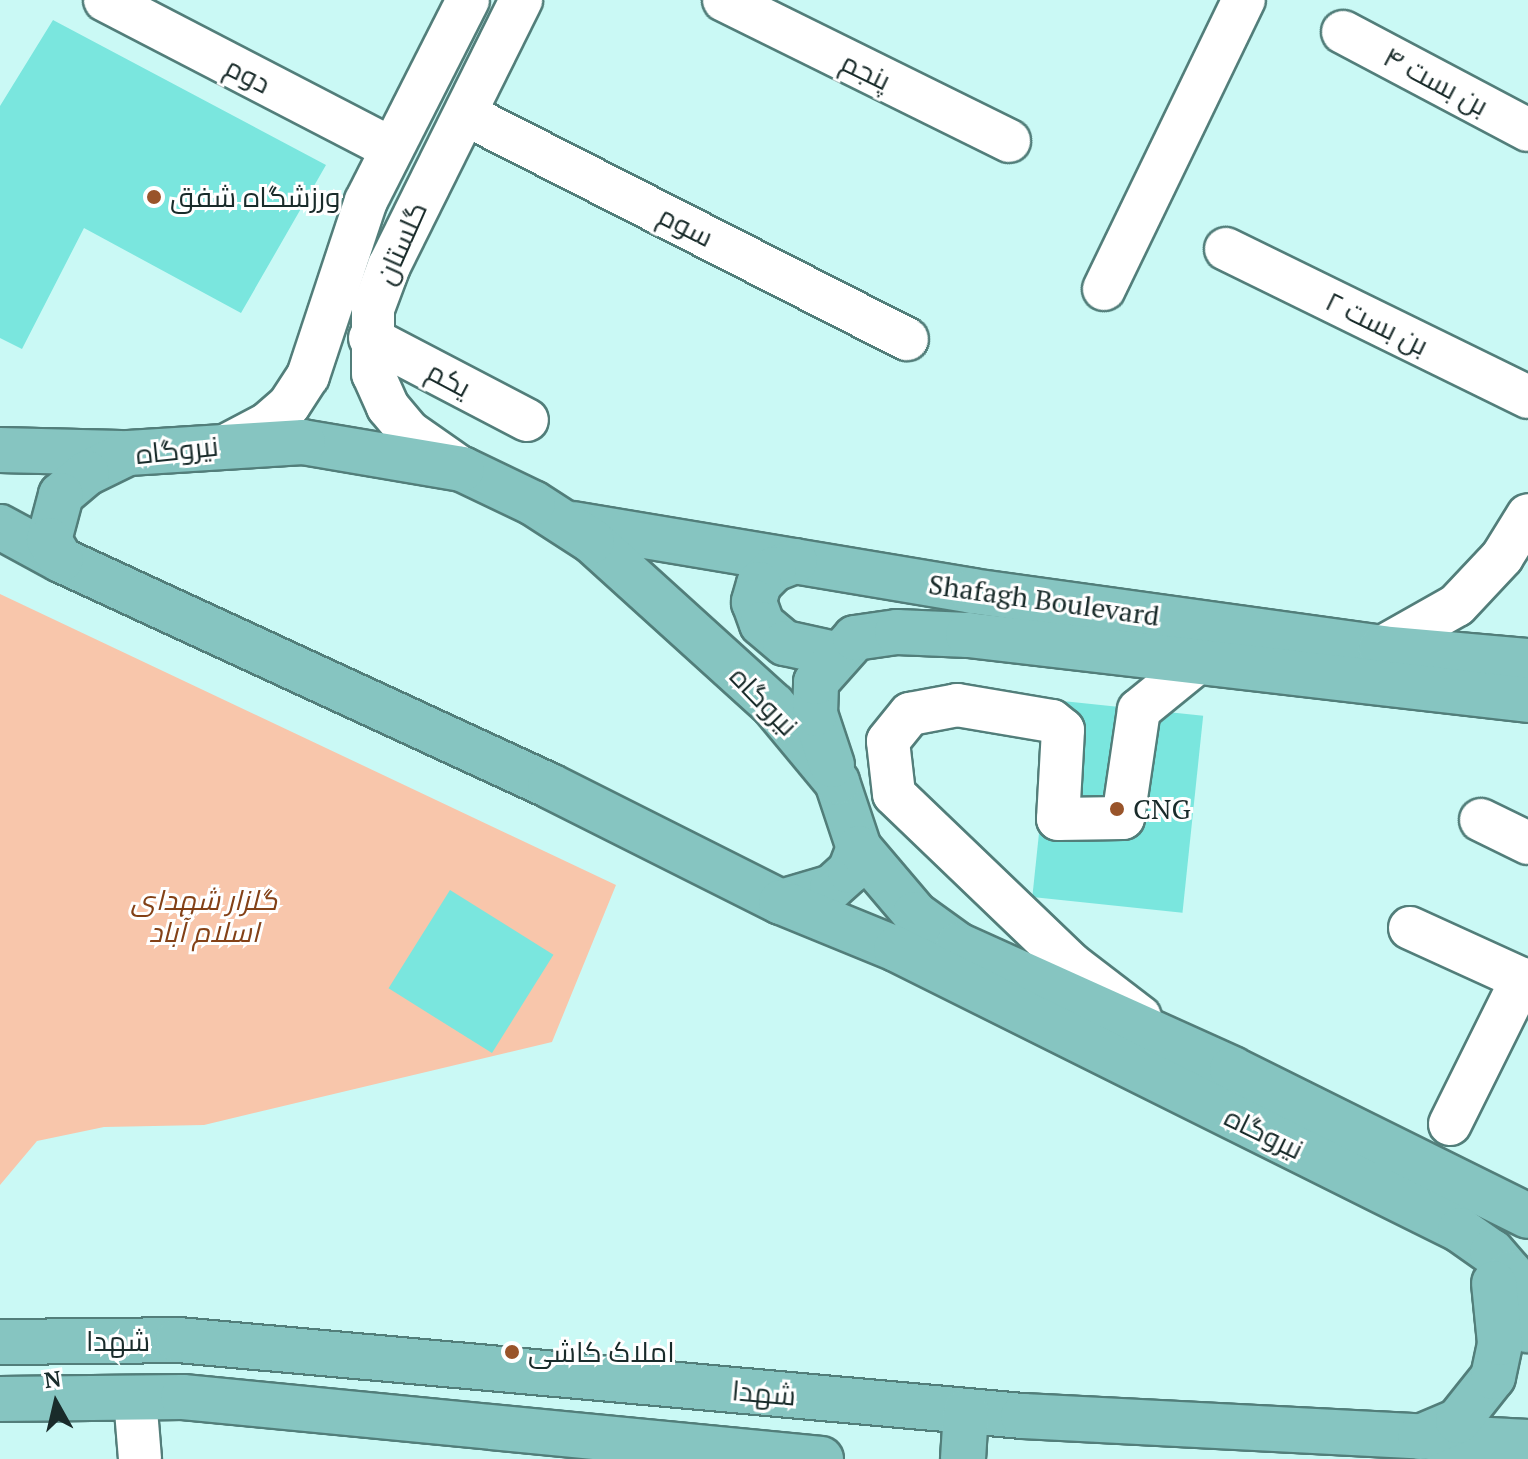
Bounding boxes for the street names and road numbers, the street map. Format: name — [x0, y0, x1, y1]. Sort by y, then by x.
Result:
street label: بن بست ۴ — [1378, 39, 1494, 123]
street label: پنجم — [836, 45, 896, 97]
street label: دوم — [220, 50, 276, 100]
street label: گلستان — [368, 197, 434, 289]
street label: سوم — [653, 198, 719, 254]
street label: بن بست ۲ — [1320, 284, 1434, 362]
street label: یکم — [422, 354, 476, 404]
street label: نیروگاه — [134, 429, 220, 471]
street label: Shafagh Boulevard — [926, 567, 1162, 633]
street label: نیروگاه — [723, 660, 805, 742]
street label: نیروگاه — [1219, 1100, 1309, 1166]
street label: شهدا — [86, 1324, 150, 1358]
street label: شهدا — [731, 1373, 797, 1413]

